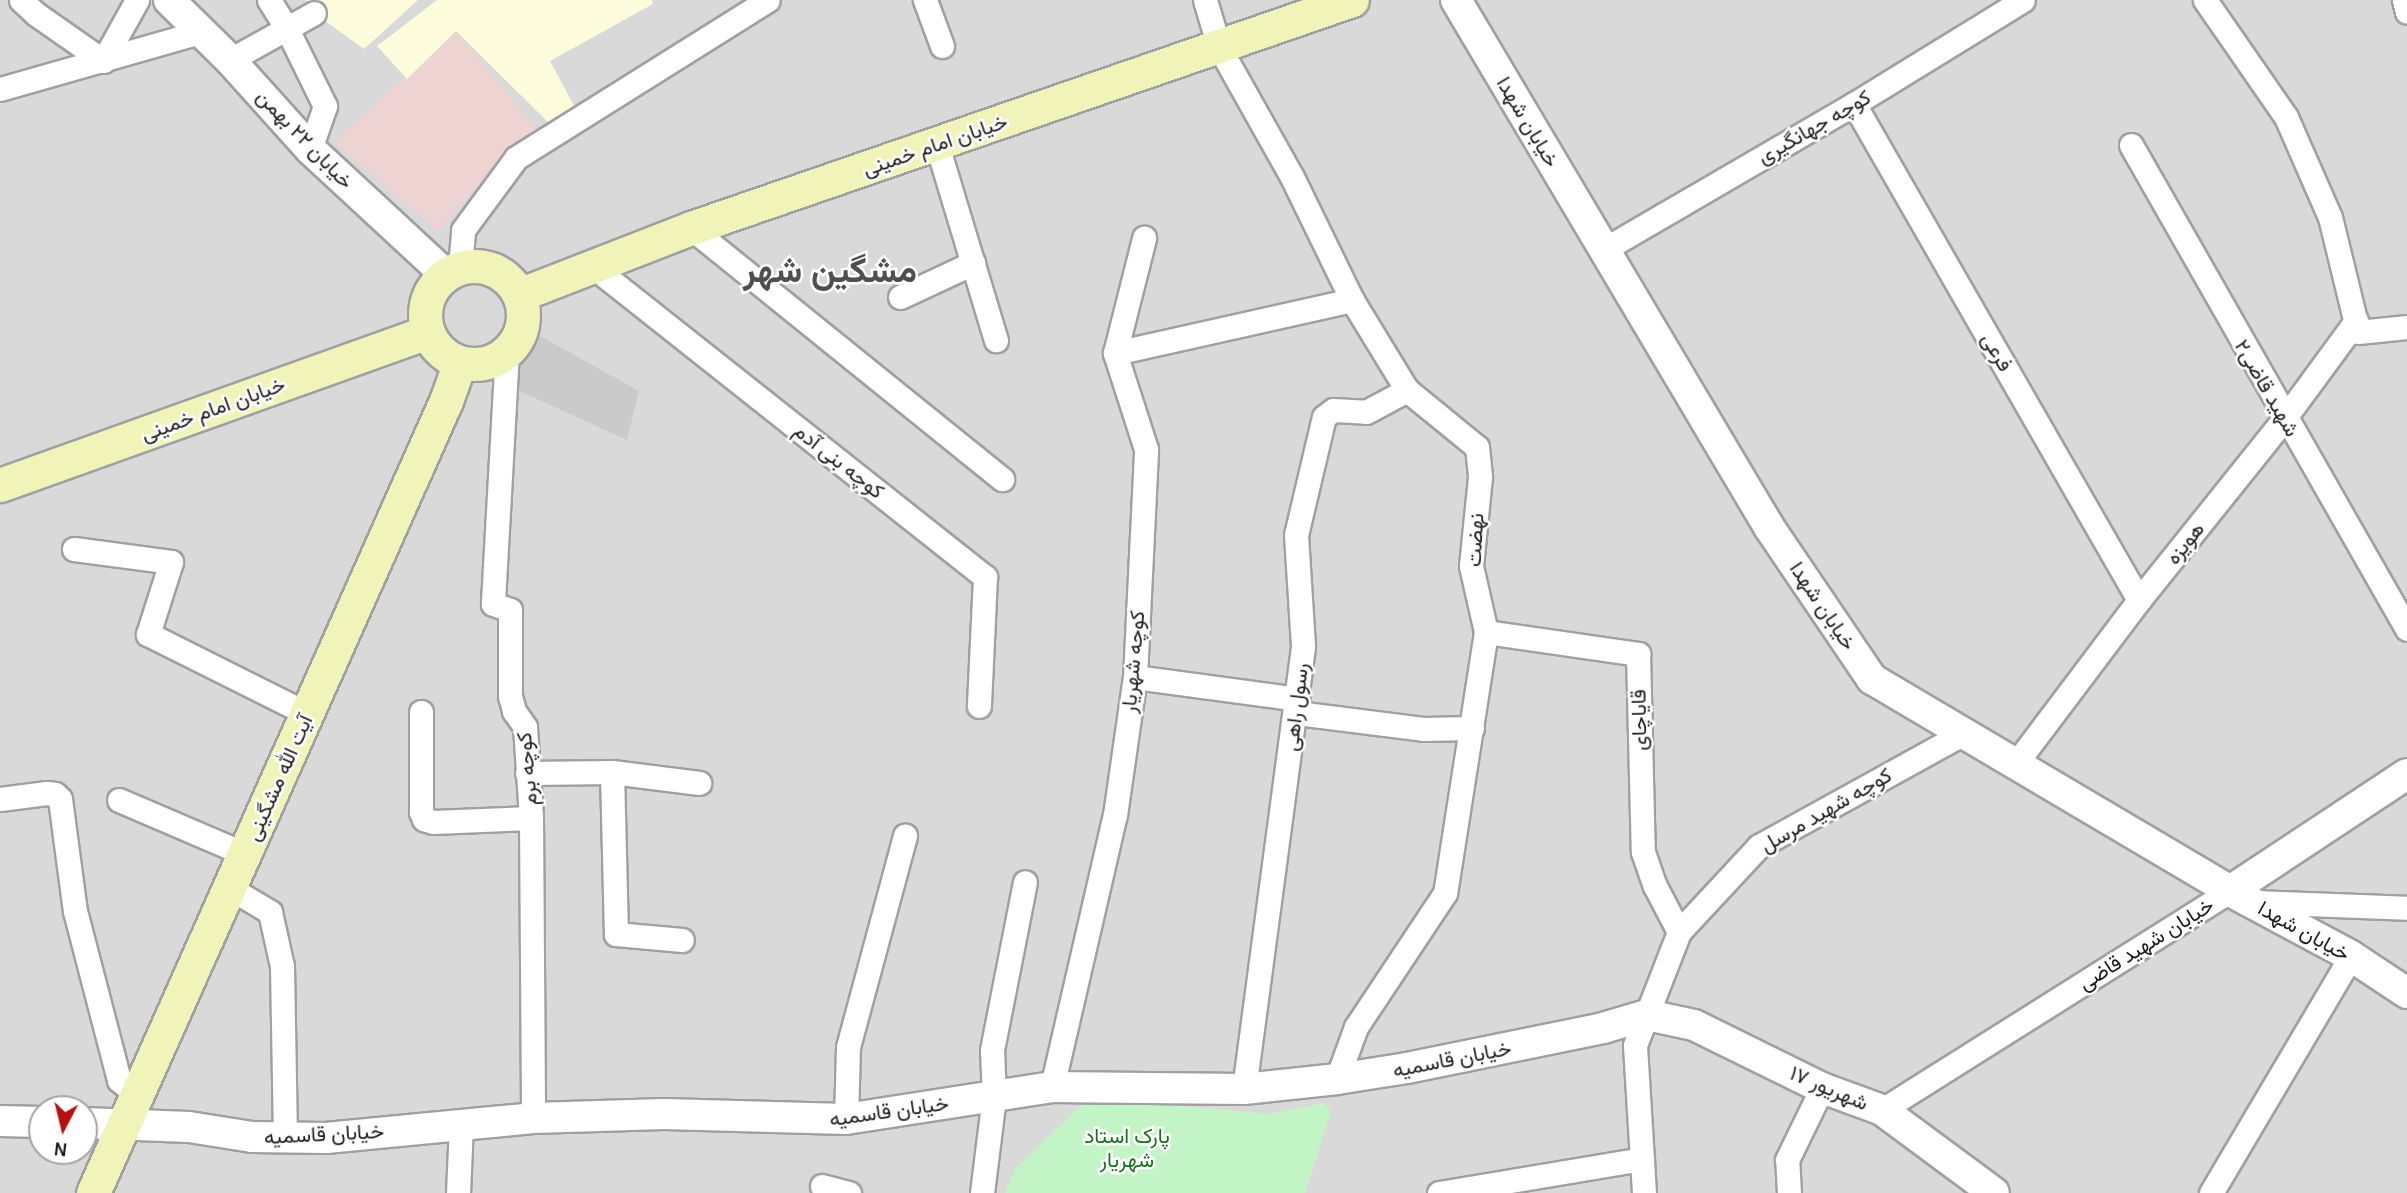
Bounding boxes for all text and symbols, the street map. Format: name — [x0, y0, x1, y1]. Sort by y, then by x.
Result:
street label: خیابان شهدا — [1491, 72, 1565, 172]
street label: خیابان ۲۲ بهمن — [251, 84, 359, 194]
street label: کوچه جهانگیری — [1753, 84, 1875, 170]
street label: خیابان امام خمینی — [859, 108, 1011, 182]
district label: مشگین شهر — [743, 250, 917, 292]
street label: فرعی — [1976, 328, 2018, 376]
street label: شهید قاضی۲ — [2229, 335, 2305, 441]
street label: خیابان امام خمینی — [137, 371, 289, 447]
street label: کوچه بنی آدم — [789, 418, 889, 504]
street label: نهضت — [1461, 512, 1489, 568]
street label: هویزه — [2160, 517, 2210, 569]
street label: خیابان شهدا — [1784, 557, 1862, 655]
street label: کوچه شهریار — [1116, 610, 1150, 714]
street label: رسول راهی — [1278, 661, 1314, 753]
street label: قایاچای — [1626, 689, 1652, 751]
street label: آیت الله مشگینی — [240, 711, 318, 845]
street label: کوچه برم — [511, 731, 543, 807]
street label: کوچه شهید مرسل — [1756, 762, 1896, 858]
street label: خیابان شهید قاضی — [2074, 892, 2218, 996]
street label: خیابان شهدا — [2254, 895, 2354, 967]
street label: خیابان قاسمیه — [1391, 1035, 1513, 1083]
street label: ۱۷ شهریور — [1786, 1060, 1872, 1116]
street label: خیابان قاسمیه — [828, 1090, 950, 1132]
north arrow — [28, 1095, 98, 1165]
street label: خیابان قاسمیه — [263, 1118, 385, 1150]
park label: پارک استاد شهریار — [1084, 1123, 1170, 1173]
text: N — [53, 1137, 69, 1161]

